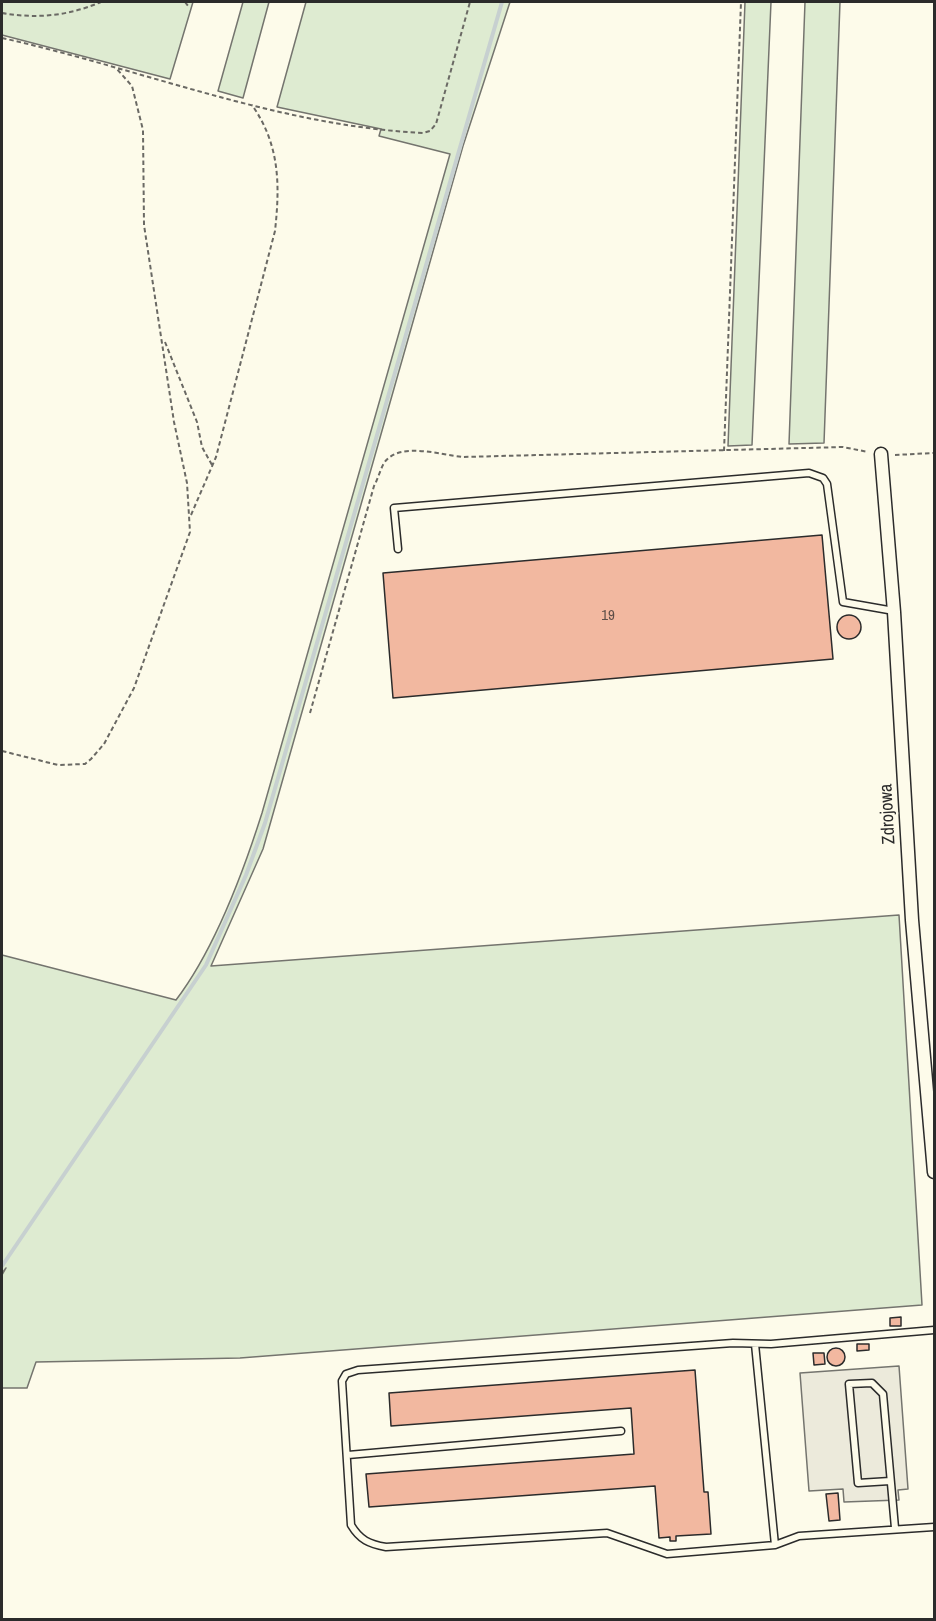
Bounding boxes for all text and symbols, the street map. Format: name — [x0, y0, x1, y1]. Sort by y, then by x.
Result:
house number: 19 — [601, 607, 615, 625]
street label: Zdrojowa — [876, 783, 900, 845]

